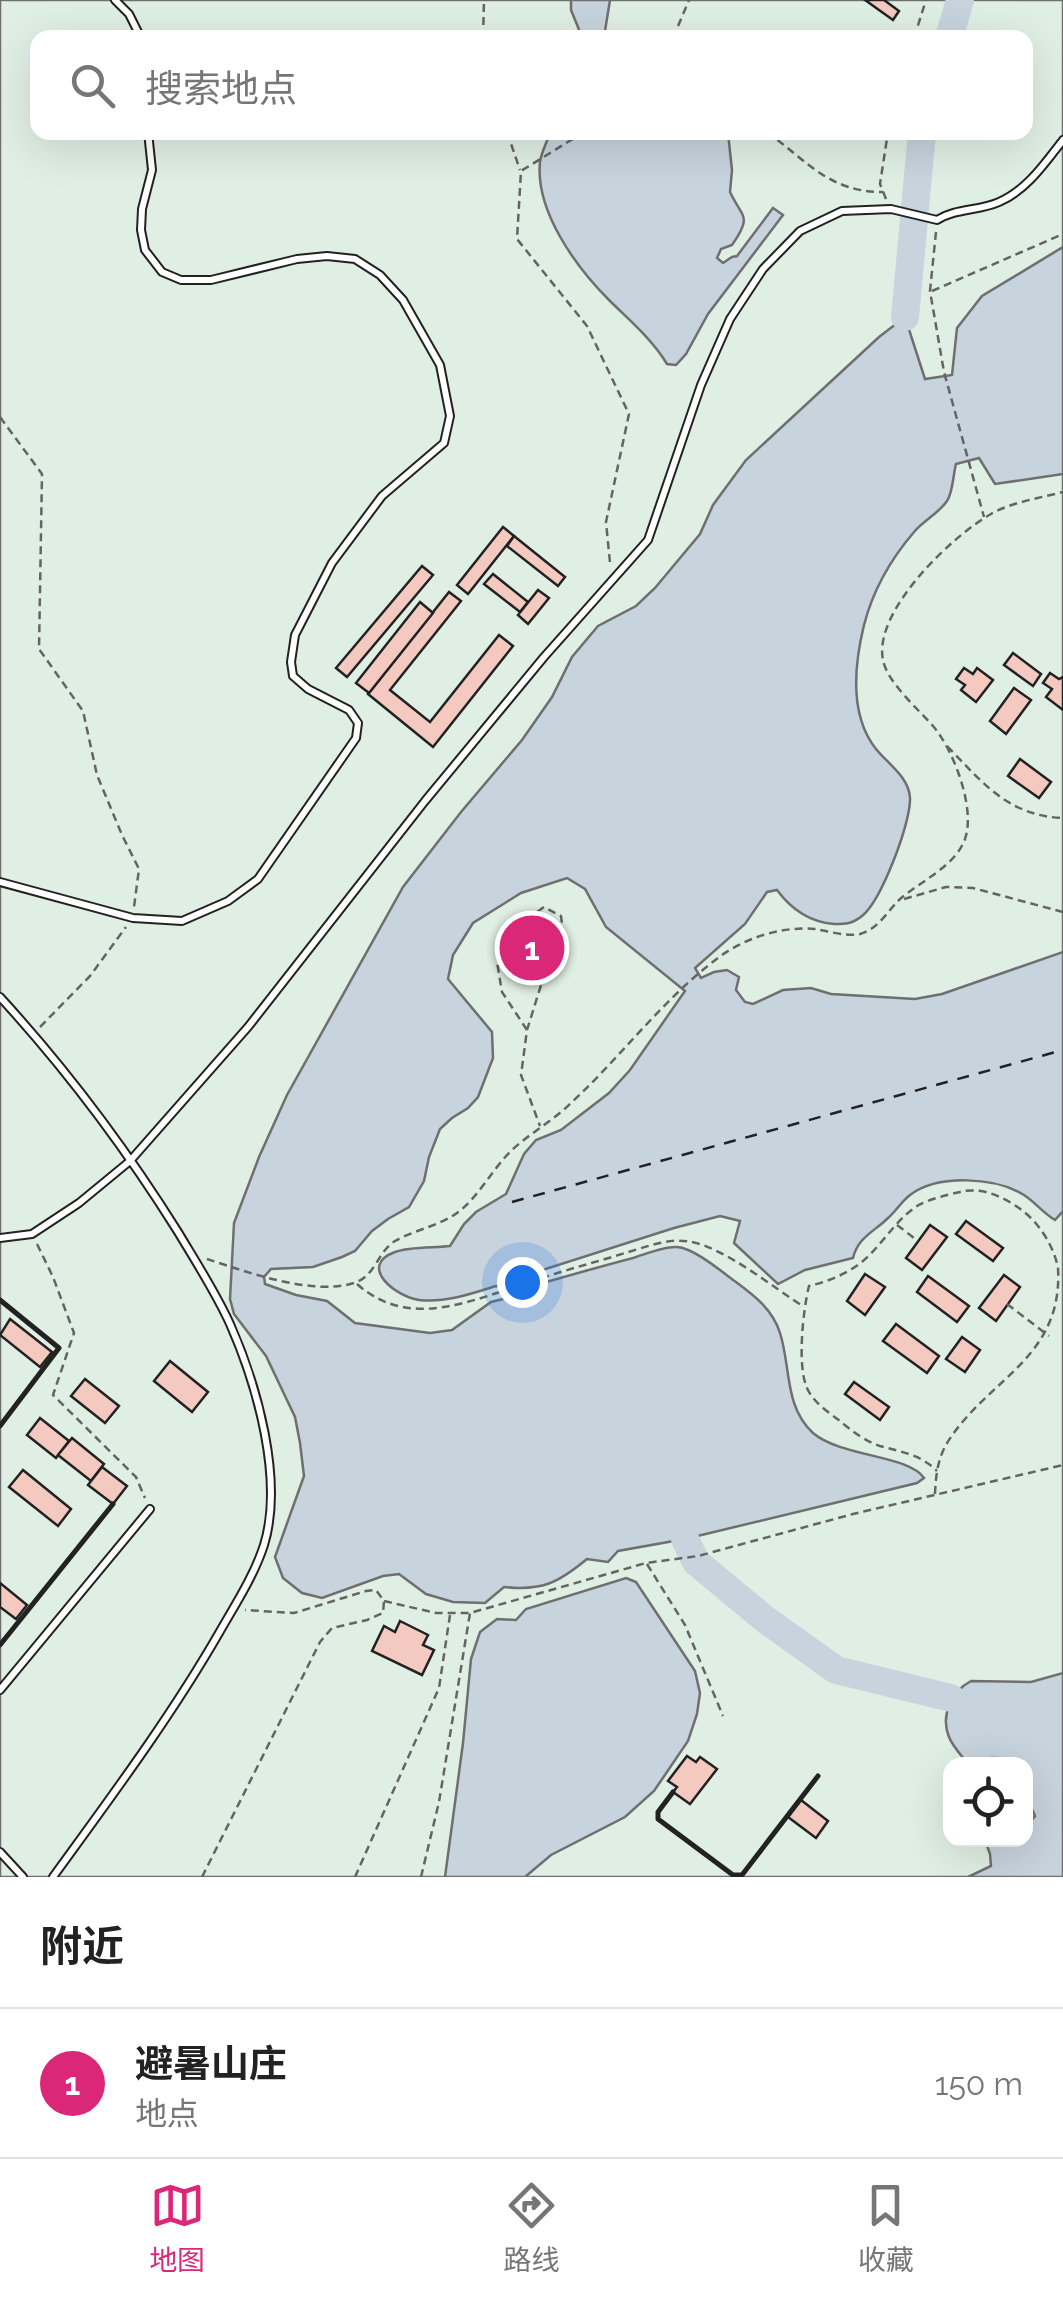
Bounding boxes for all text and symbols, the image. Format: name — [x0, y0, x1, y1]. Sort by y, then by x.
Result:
search box — [30, 30, 1033, 140]
icon: search — [65, 58, 120, 113]
text: 搜索地点 — [145, 66, 297, 111]
pin: 1 — [500, 910, 564, 986]
your location — [497, 1257, 548, 1308]
map controls — [943, 1757, 1033, 1847]
button: locate — [943, 1757, 1033, 1847]
text: 附近 — [40, 1922, 124, 1971]
text: 避暑山庄 — [135, 2041, 287, 2086]
text: 1 — [65, 2065, 80, 2102]
text: 150 m — [935, 2065, 1023, 2102]
text: 地点 — [135, 2095, 199, 2132]
tab: 地图 — [149, 2178, 205, 2278]
tab: 路线 — [503, 2178, 560, 2278]
tab: 收藏 — [858, 2178, 914, 2278]

